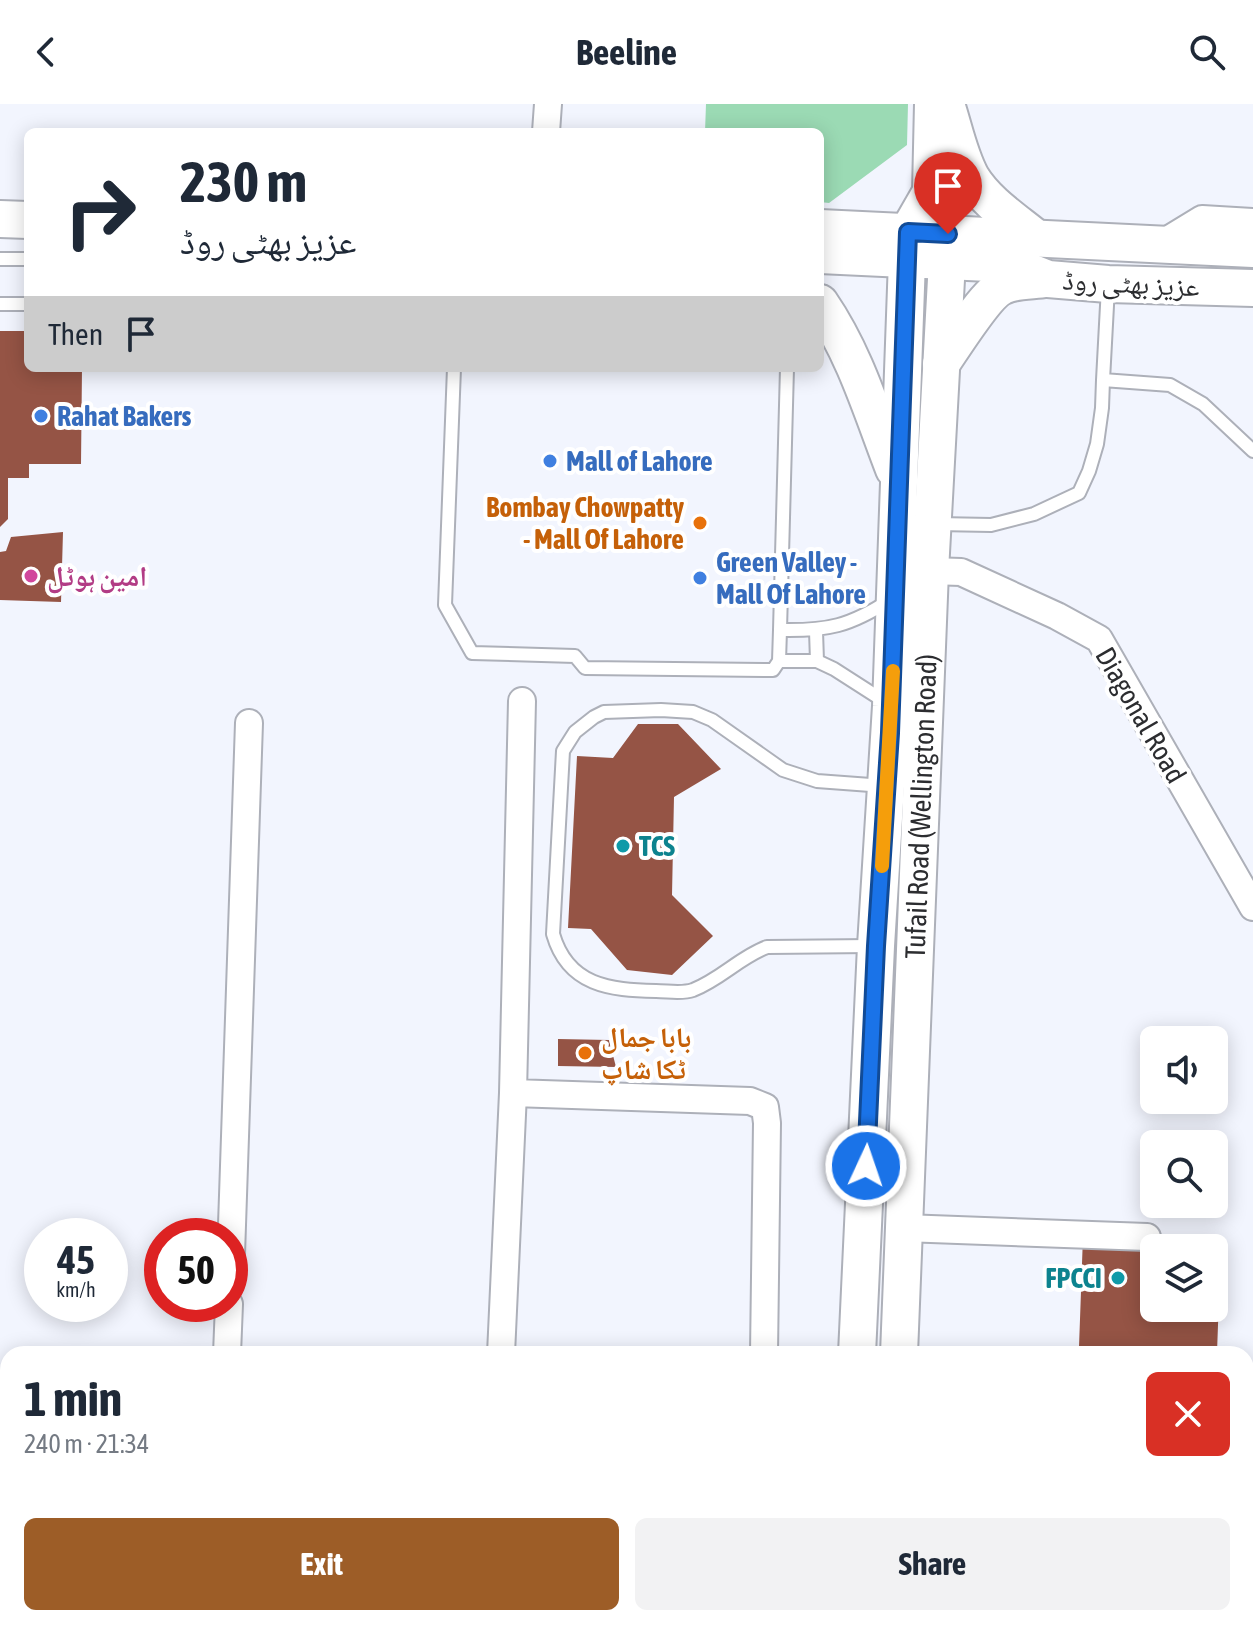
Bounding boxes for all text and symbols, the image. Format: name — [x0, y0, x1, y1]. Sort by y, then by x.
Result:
icon: back — [24, 30, 68, 74]
icon: search — [1185, 30, 1229, 74]
text: Beeline — [576, 31, 677, 73]
text: 230 m — [180, 150, 307, 214]
pin — [914, 152, 982, 234]
icon: right — [48, 160, 152, 264]
icon: arrive — [926, 164, 970, 208]
text: عزیز بھٹی روڈ — [180, 220, 356, 262]
street label: عزیز بھٹی روڈ — [1062, 263, 1200, 305]
icon: arrive — [119, 312, 163, 356]
text: Then — [48, 317, 103, 351]
place label: Rahat Bakers — [57, 400, 192, 432]
marker: Rahat Bakers — [32, 407, 50, 425]
place label: Mall of Lahore — [566, 445, 713, 477]
marker: Mall of Lahore — [541, 452, 559, 470]
place label: Bombay Chowpatty - Mall Of Lahore — [486, 491, 684, 555]
marker: Bombay Chowpatty - Mall Of Lahore — [691, 514, 709, 532]
place label: Green Valley - Mall Of Lahore — [716, 546, 866, 610]
place label: امین ہوٹل — [47, 560, 147, 594]
marker: امین ہوٹل — [22, 567, 40, 585]
marker: Green Valley - Mall Of Lahore — [691, 569, 709, 587]
street label: Diagonal Road — [1089, 642, 1193, 788]
street label: Tufail Road (Wellington Road) — [899, 654, 943, 959]
place label: TCS — [639, 830, 675, 862]
marker: TCS — [614, 837, 632, 855]
place label: بابا جمال ٹکا شاپ — [601, 1021, 691, 1086]
map controls — [1140, 1026, 1228, 1322]
button: sound — [1140, 1026, 1228, 1114]
marker: بابا جمال ٹکا شاپ — [576, 1044, 594, 1062]
position arrow — [824, 1124, 908, 1208]
button: search — [1140, 1130, 1228, 1218]
speed limit sign: 50 — [144, 1218, 248, 1322]
button: layers — [1140, 1234, 1228, 1322]
text: 45 — [57, 1237, 95, 1282]
place label: FPCCI — [1045, 1262, 1102, 1294]
marker: FPCCI — [1109, 1269, 1127, 1287]
text: km/h — [56, 1278, 96, 1301]
text: 1 min — [24, 1371, 122, 1426]
button: close — [1146, 1372, 1230, 1456]
text: 240 m · 21:34 — [24, 1429, 149, 1459]
button: Exit — [24, 1518, 619, 1610]
button: Share — [635, 1518, 1230, 1610]

